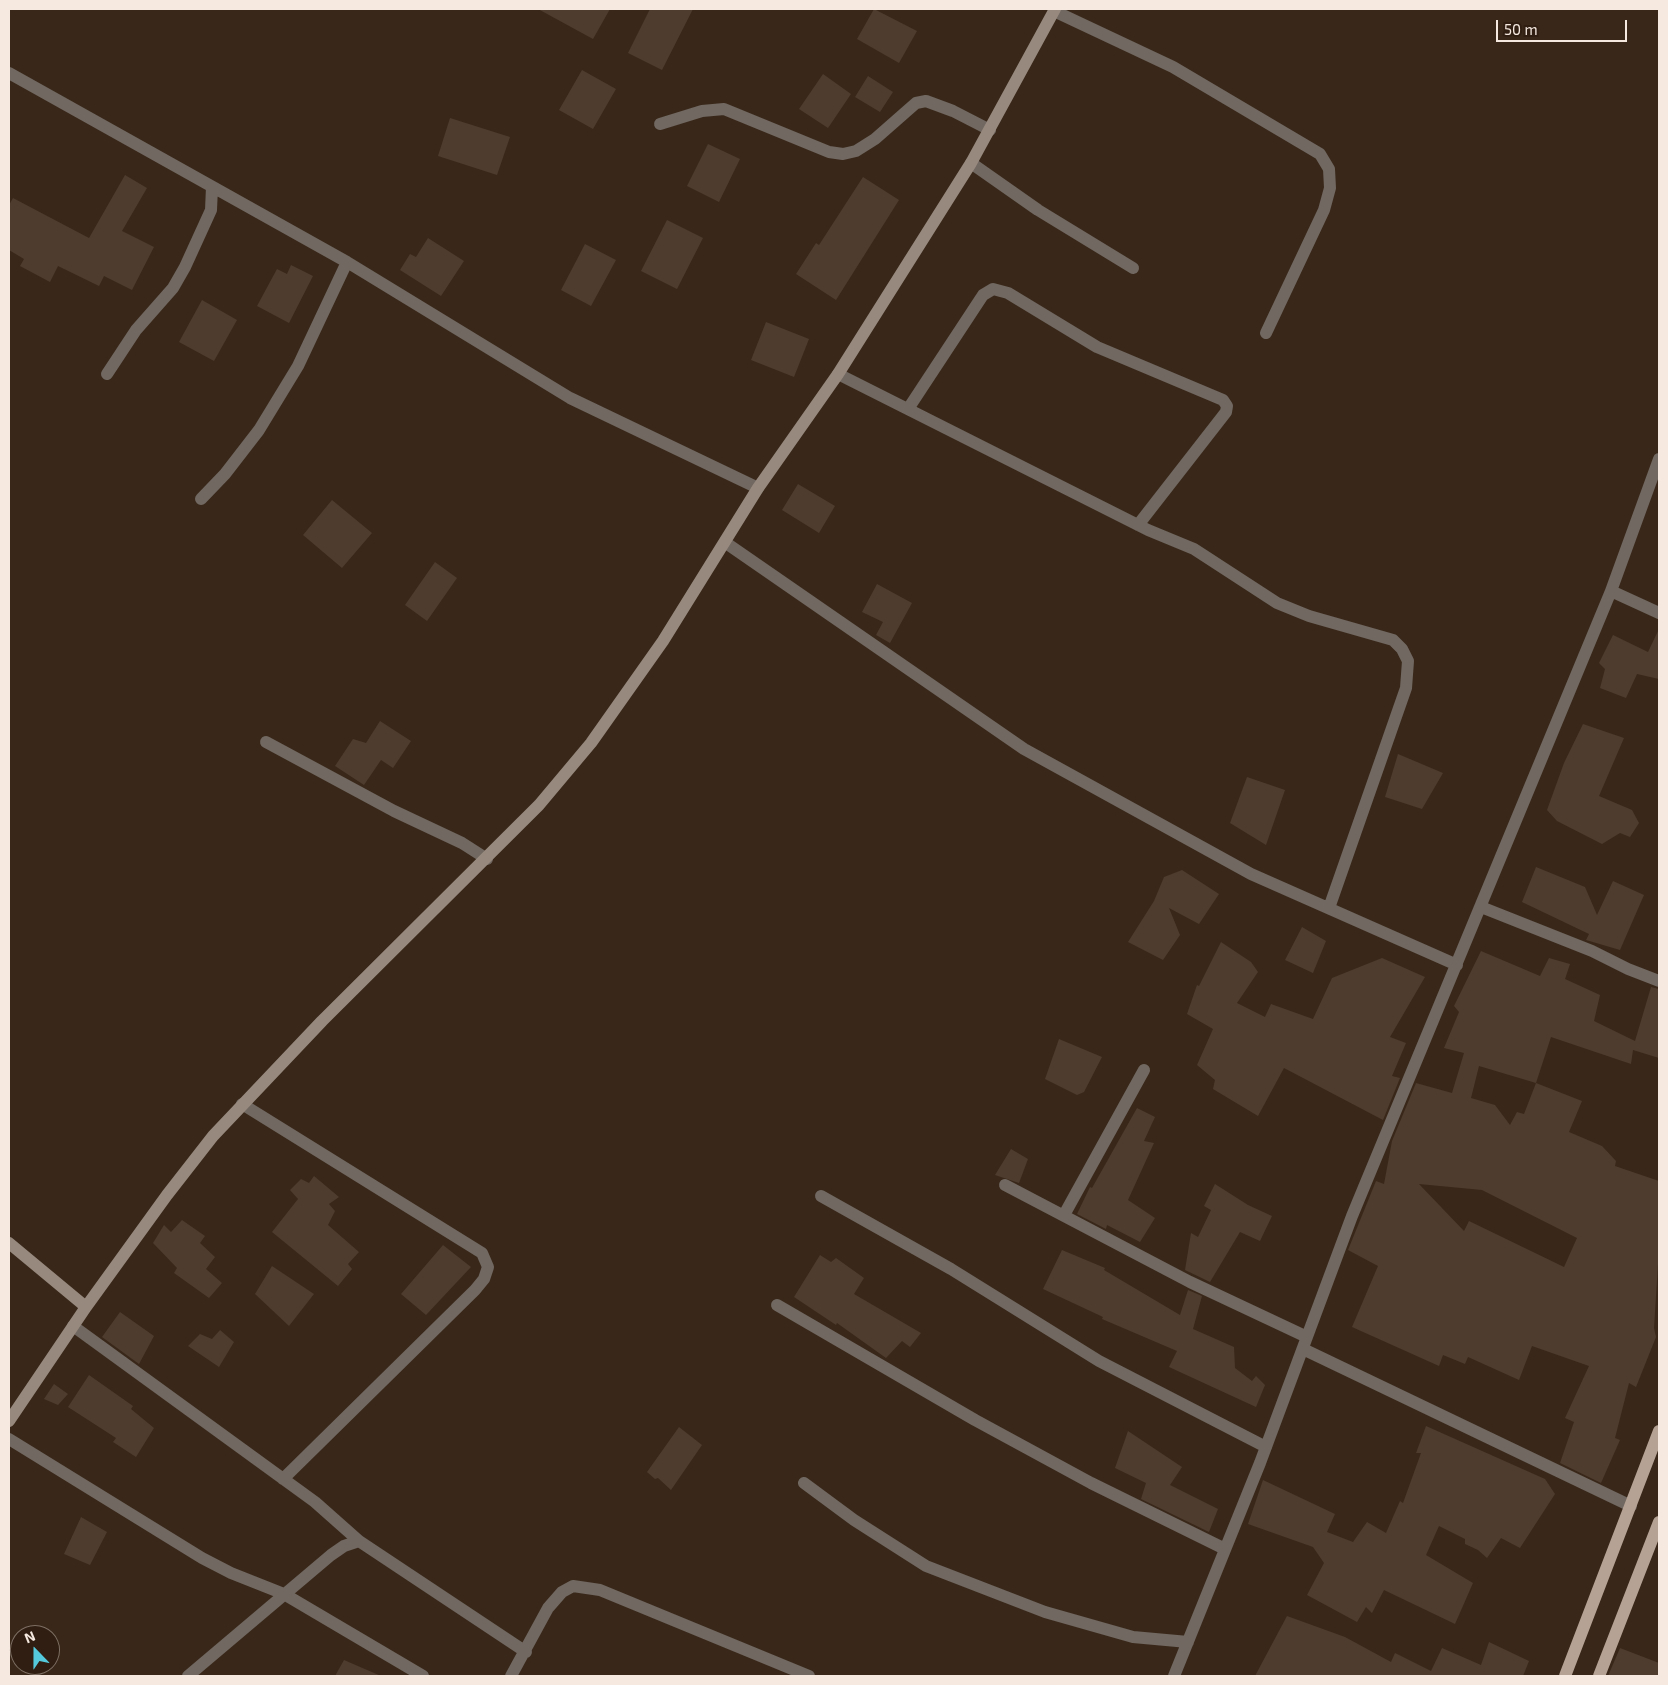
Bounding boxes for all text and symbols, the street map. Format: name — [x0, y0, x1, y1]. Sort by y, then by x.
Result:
scale bar — [1498, 10, 1629, 42]
text: 50 m — [1504, 20, 1538, 38]
north arrow — [10, 1625, 60, 1675]
text: N — [22, 1627, 37, 1646]

